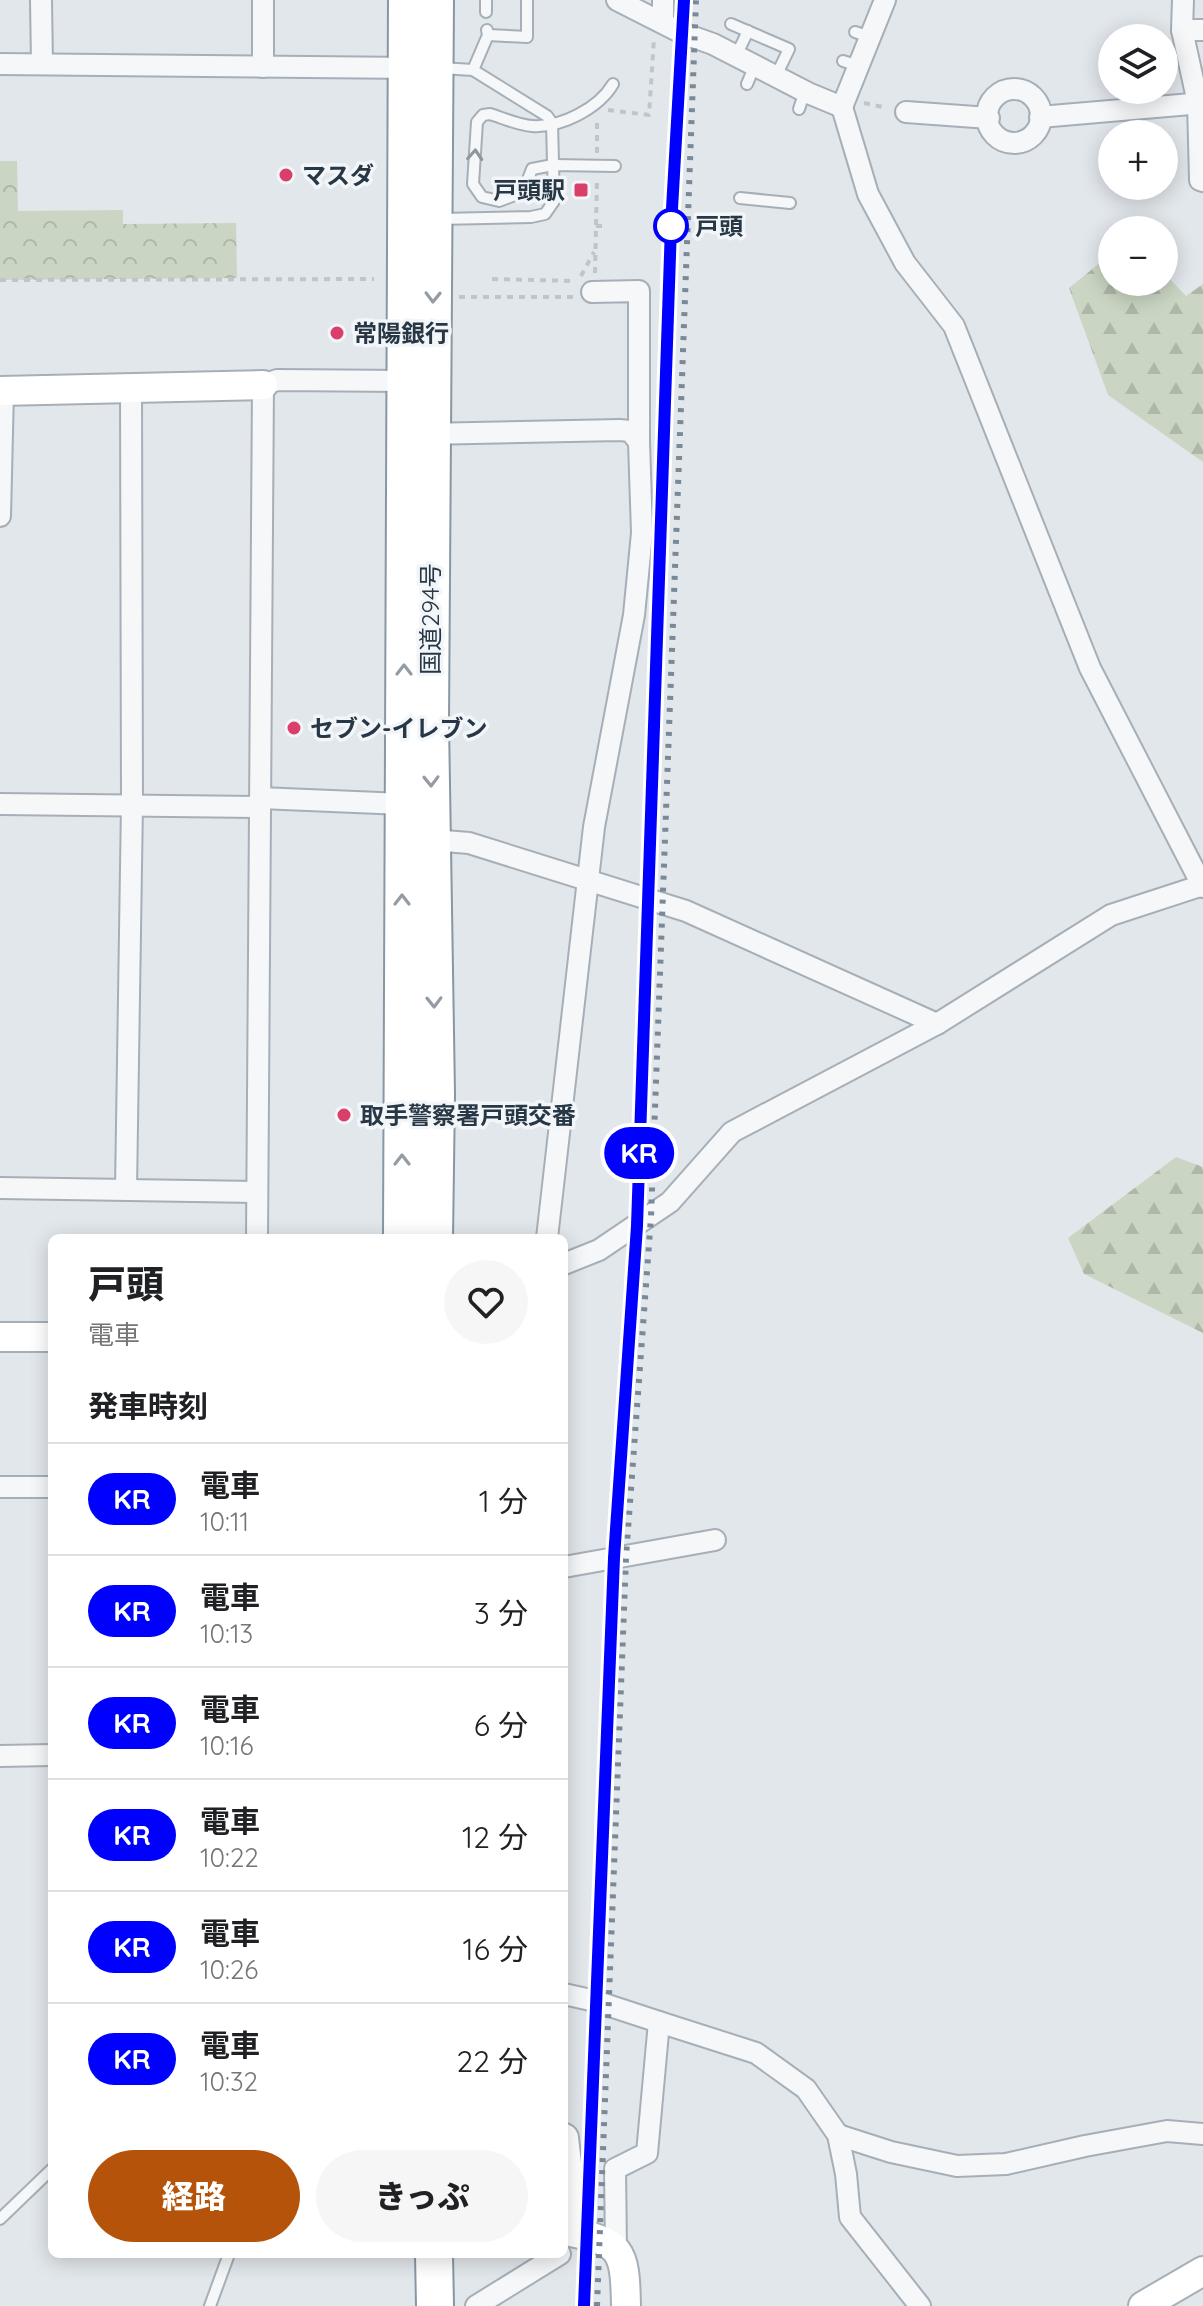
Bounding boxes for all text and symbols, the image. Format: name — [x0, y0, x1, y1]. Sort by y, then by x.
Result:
map controls — [1098, 24, 1178, 296]
button: layers — [1098, 24, 1178, 104]
button: + — [1098, 120, 1178, 200]
one-way arrow — [466, 148, 483, 161]
place label: マスダ — [302, 160, 374, 190]
marker: マスダ — [277, 166, 295, 184]
place label: 戸頭駅 — [493, 175, 565, 205]
marker: 戸頭駅 — [572, 181, 590, 199]
marker: 戸頭 — [654, 209, 688, 243]
place label: 戸頭 — [695, 211, 743, 241]
button: − — [1098, 216, 1178, 296]
one-way arrow — [424, 291, 442, 304]
place label: 常陽銀行 — [353, 318, 449, 348]
marker: 常陽銀行 — [328, 324, 346, 342]
street label: 国道294号 — [415, 563, 445, 675]
one-way arrow — [395, 663, 413, 676]
place label: セブン-イレブン — [310, 713, 488, 743]
marker: セブン-イレブン — [285, 719, 303, 737]
one-way arrow — [423, 775, 440, 788]
one-way arrow — [394, 893, 411, 906]
one-way arrow — [425, 996, 442, 1009]
place label: 取手警察署戸頭交番 — [360, 1100, 576, 1130]
marker: 取手警察署戸頭交番 — [335, 1106, 353, 1124]
line badge: KR — [603, 1127, 675, 1179]
text: KR — [620, 1135, 658, 1170]
one-way arrow — [393, 1153, 411, 1166]
text: 戸頭 — [88, 1260, 164, 1308]
button: heart — [444, 1260, 528, 1344]
text: 電車 — [88, 1318, 140, 1351]
text: 発車時刻 — [88, 1387, 208, 1425]
text: 電車 — [200, 1466, 260, 1504]
text: KR — [113, 1481, 151, 1516]
text: 1 分 — [479, 1482, 528, 1520]
text: 10:11 — [200, 1505, 249, 1538]
text: 電車 — [200, 1578, 260, 1616]
text: KR — [113, 1593, 151, 1628]
text: 3 分 — [474, 1594, 528, 1632]
text: 10:13 — [200, 1617, 253, 1650]
text: 電車 — [200, 1690, 260, 1728]
text: KR — [113, 1705, 151, 1740]
text: 6 分 — [474, 1706, 528, 1744]
text: 10:16 — [200, 1729, 254, 1762]
text: 電車 — [200, 1802, 260, 1840]
text: KR — [113, 1817, 151, 1852]
text: 12 分 — [462, 1818, 528, 1856]
text: 10:22 — [200, 1841, 259, 1874]
text: 電車 — [200, 1914, 260, 1952]
text: KR — [113, 1929, 151, 1964]
text: 16 分 — [463, 1930, 528, 1968]
text: 10:26 — [200, 1953, 258, 1986]
text: 電車 — [200, 2026, 260, 2064]
text: KR — [113, 2041, 151, 2076]
text: 22 分 — [457, 2042, 528, 2080]
text: 10:32 — [200, 2065, 258, 2098]
button: 経路 — [88, 2150, 300, 2242]
button: きっぷ — [316, 2150, 528, 2242]

